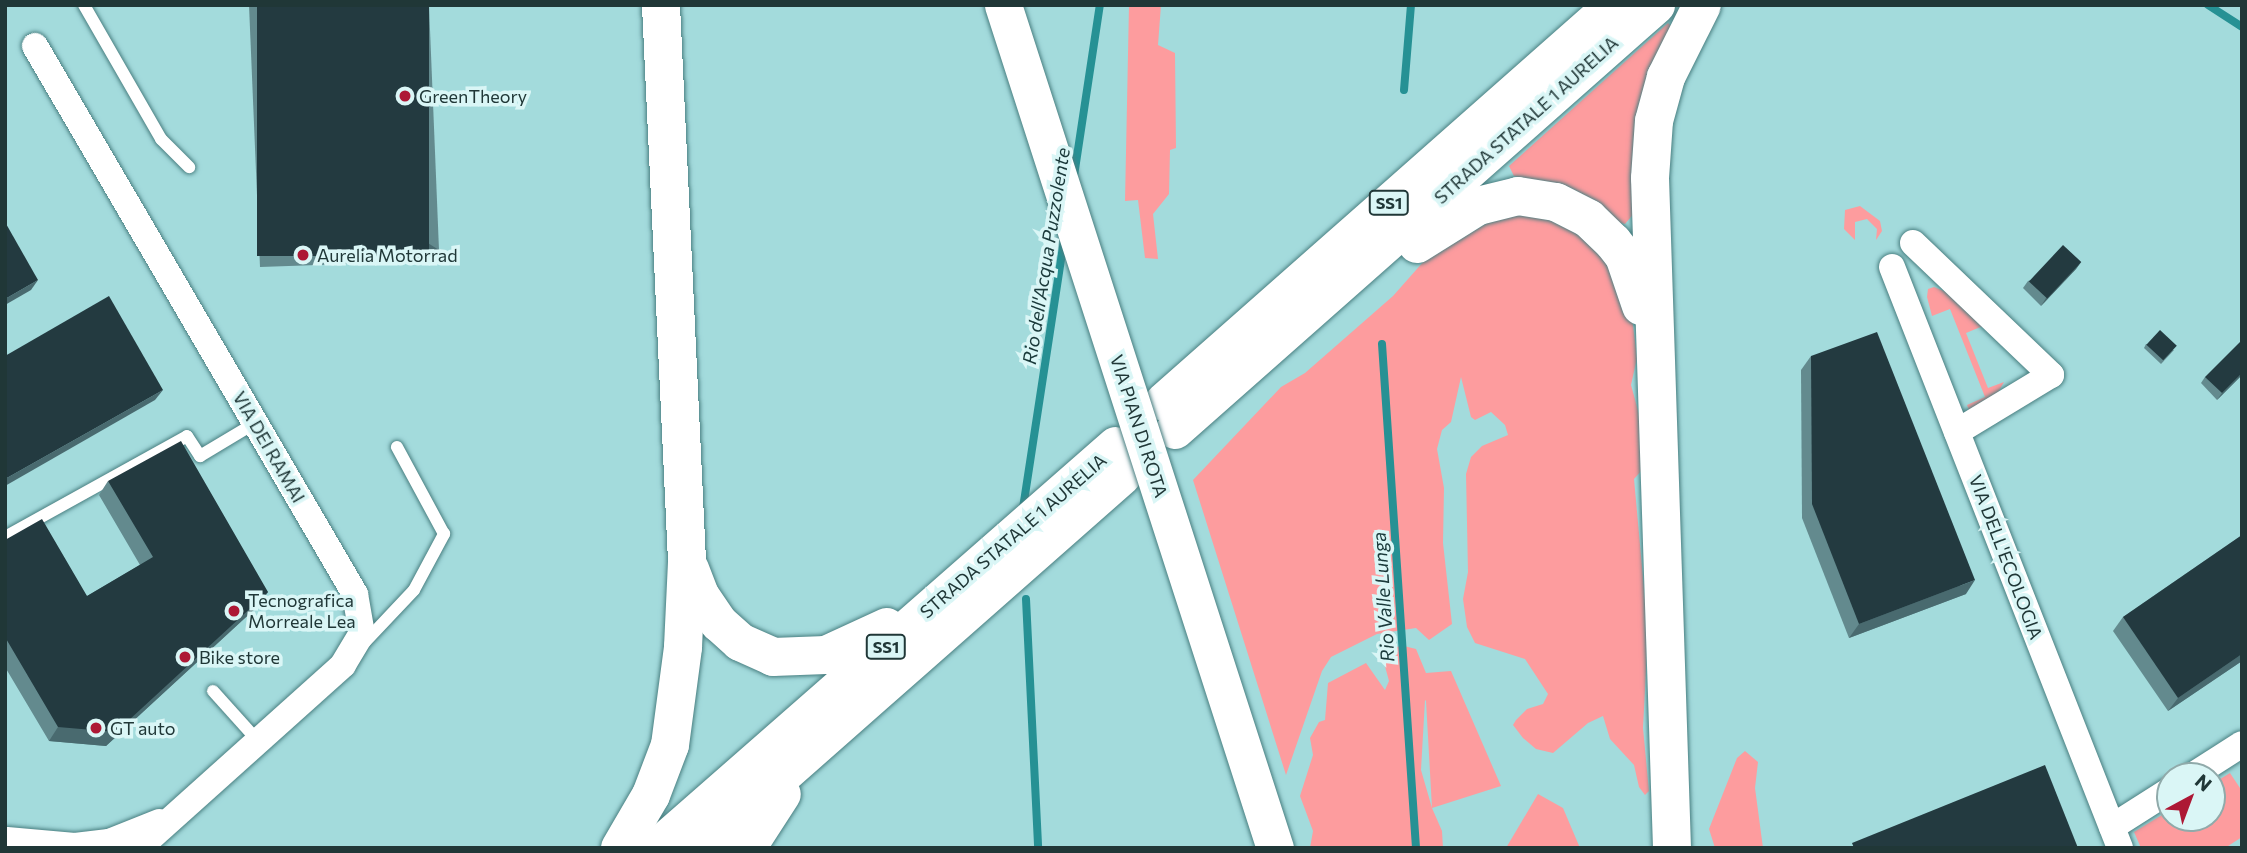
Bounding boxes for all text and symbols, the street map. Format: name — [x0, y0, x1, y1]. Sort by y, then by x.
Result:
street label: STRADA STATALE 1 AURELIA — [1430, 32, 1622, 208]
place label: GreenTheory — [419, 85, 527, 107]
marker: GreenTheory — [397, 88, 413, 104]
water label: Rio dell'Acqua Puzzolente — [1018, 146, 1074, 366]
road number: SS1 — [1368, 190, 1410, 216]
place label: Aurelia Motorrad — [317, 244, 458, 266]
marker: Aurelia Motorrad — [295, 247, 311, 263]
street label: VIA PIAN DI ROTA — [1106, 352, 1172, 500]
street label: VIA DEI RAMAI — [228, 388, 310, 506]
street label: STRADA STATALE 1 AURELIA — [916, 449, 1110, 623]
street label: VIA DELL'ECOLOGIA — [1965, 472, 2047, 642]
water label: Rio Valle Lunga — [1367, 531, 1399, 663]
place label: Tecnografica Morreale Lea — [248, 590, 356, 632]
marker: Tecnografica Morreale Lea — [226, 603, 242, 619]
road number: SS1 — [865, 634, 907, 660]
place label: Bike store — [199, 646, 280, 668]
marker: Bike store — [177, 649, 193, 665]
place label: GT auto — [110, 717, 175, 739]
marker: GT auto — [88, 720, 104, 736]
north arrow — [2156, 762, 2226, 832]
text: N — [2191, 769, 2217, 796]

